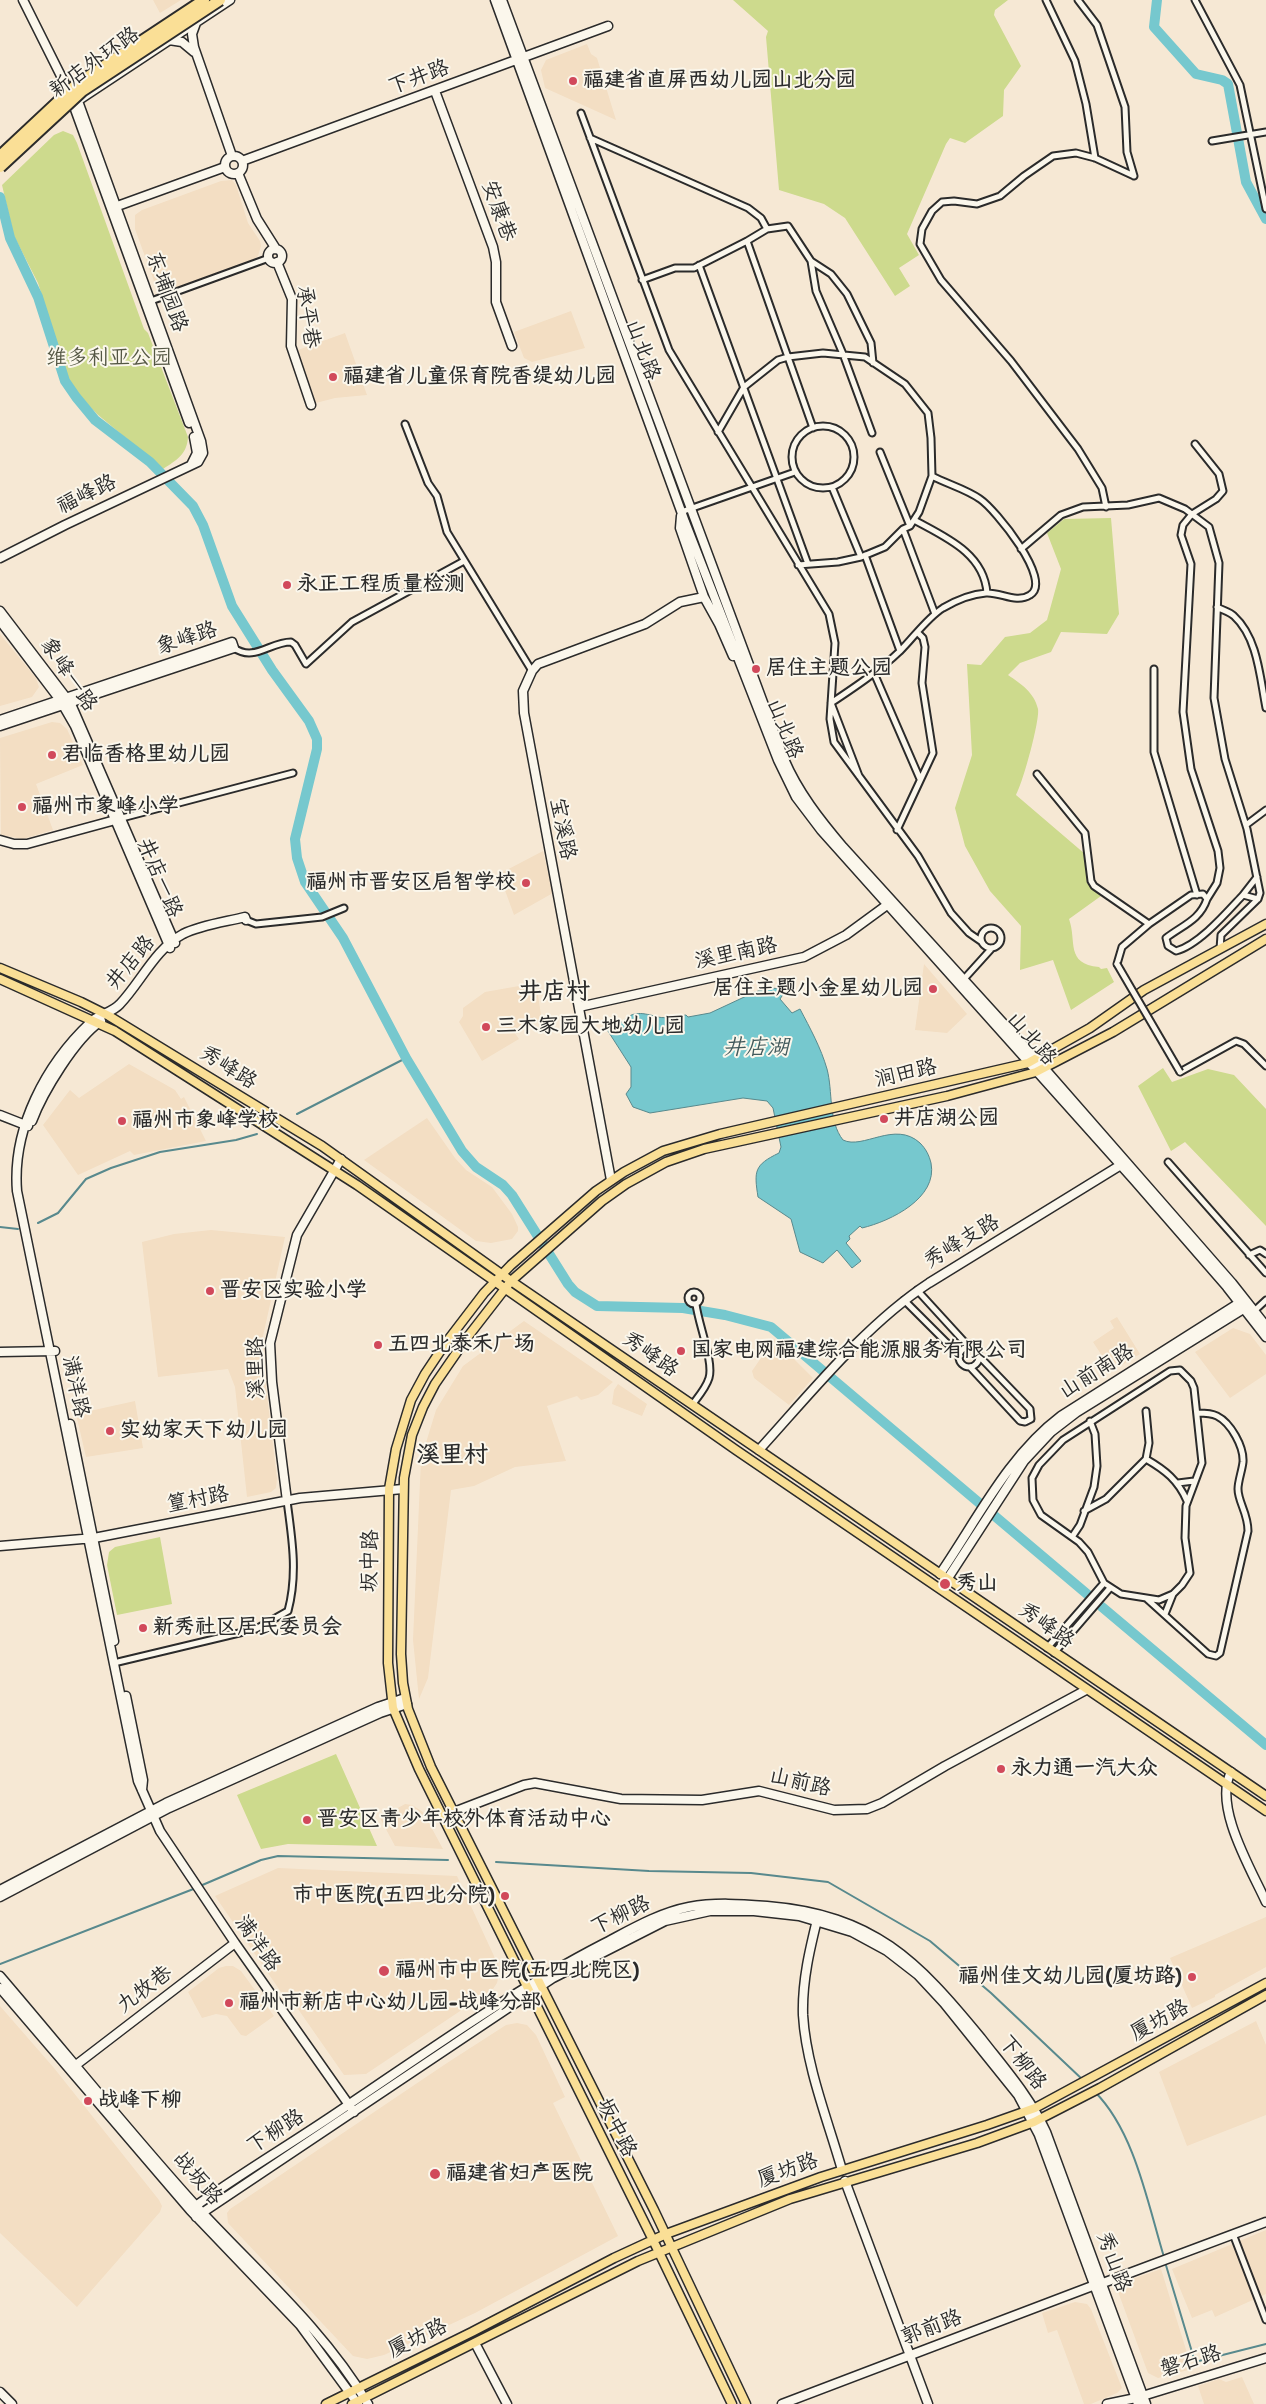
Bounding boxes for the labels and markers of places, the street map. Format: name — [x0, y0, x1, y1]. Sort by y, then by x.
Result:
place label: 福建省直屏西幼儿园山北分园 — [583, 68, 856, 94]
marker: 福建省直屏西幼儿园山北分园 — [567, 75, 579, 87]
place label: 福建省儿童保育院香缇幼儿园 — [343, 364, 616, 390]
marker: 福建省儿童保育院香缇幼儿园 — [327, 371, 339, 383]
place label: 永正工程质量检测 — [297, 572, 465, 598]
marker: 永正工程质量检测 — [281, 579, 293, 591]
place label: 居住主题公园 — [766, 656, 892, 682]
marker: 居住主题公园 — [750, 663, 762, 675]
place label: 君临香格里幼儿园 — [62, 742, 230, 768]
marker: 君临香格里幼儿园 — [46, 749, 58, 761]
place label: 福州市象峰小学 — [32, 794, 179, 820]
marker: 福州市象峰小学 — [16, 801, 28, 813]
place label: 福州市晋安区启智学校 — [306, 870, 516, 896]
marker: 福州市晋安区启智学校 — [520, 877, 532, 889]
place label: 居住主题小金星幼儿园 — [713, 976, 923, 1002]
marker: 居住主题小金星幼儿园 — [927, 983, 939, 995]
place label: 三木家园大地幼儿园 — [496, 1014, 685, 1040]
marker: 三木家园大地幼儿园 — [480, 1021, 492, 1033]
place label: 井店湖公园 — [894, 1106, 999, 1132]
place label: 福州市象峰学校 — [132, 1108, 279, 1134]
marker: 井店湖公园 — [878, 1113, 890, 1125]
marker: 福州市象峰学校 — [116, 1115, 128, 1127]
place label: 晋安区实验小学 — [220, 1278, 367, 1304]
marker: 晋安区实验小学 — [204, 1285, 216, 1297]
place label: 五四北泰禾广场 — [388, 1332, 535, 1358]
place label: 国家电网福建综合能源服务有限公司 — [691, 1338, 1027, 1364]
marker: 五四北泰禾广场 — [372, 1339, 384, 1351]
marker: 国家电网福建综合能源服务有限公司 — [675, 1345, 687, 1357]
place label: 实幼家天下幼儿园 — [120, 1418, 288, 1444]
marker: 实幼家天下幼儿园 — [104, 1425, 116, 1437]
place label: 秀山 — [956, 1571, 998, 1597]
marker: 秀山 — [938, 1577, 952, 1591]
place label: 新秀社区居民委员会 — [153, 1615, 342, 1641]
marker: 新秀社区居民委员会 — [137, 1622, 149, 1634]
place label: 永力通一汽大众 — [1011, 1756, 1158, 1782]
marker: 永力通一汽大众 — [995, 1763, 1007, 1775]
place label: 晋安区青少年校外体育活动中心 — [317, 1807, 611, 1833]
marker: 晋安区青少年校外体育活动中心 — [301, 1814, 313, 1826]
place label: 市中医院(五四北分院) — [292, 1883, 495, 1909]
marker: 市中医院(五四北分院) — [499, 1890, 511, 1902]
place label: 福州市中医院(五四北院区) — [395, 1958, 640, 1984]
marker: 福州市中医院(五四北院区) — [377, 1964, 391, 1978]
place label: 福州佳文幼儿园(厦坊路) — [958, 1964, 1182, 1990]
marker: 福州佳文幼儿园(厦坊路) — [1186, 1971, 1198, 1983]
place label: 福州市新店中心幼儿园-战峰分部 — [239, 1990, 541, 2016]
marker: 福州市新店中心幼儿园-战峰分部 — [223, 1997, 235, 2009]
place label: 战峰下柳 — [98, 2088, 182, 2114]
marker: 战峰下柳 — [82, 2095, 94, 2107]
place label: 福建省妇产医院 — [446, 2161, 593, 2187]
marker: 福建省妇产医院 — [428, 2167, 442, 2181]

